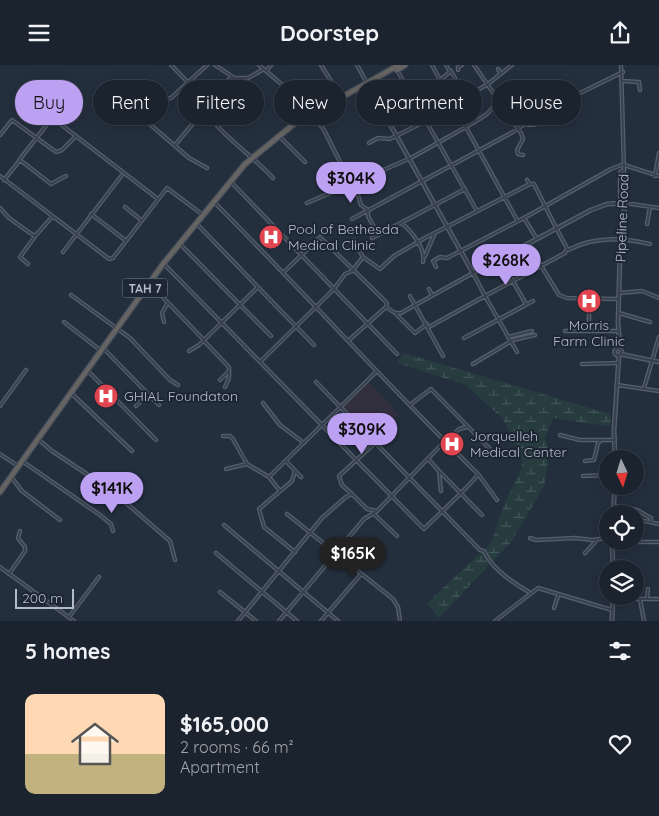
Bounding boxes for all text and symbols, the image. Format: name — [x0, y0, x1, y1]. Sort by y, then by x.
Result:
icon: menu — [25, 19, 53, 47]
text: Doorstep — [280, 19, 379, 47]
icon: share — [606, 19, 634, 47]
chip: Buy — [15, 80, 83, 125]
chip: Rent — [93, 80, 168, 125]
chip: Filters — [178, 80, 264, 125]
chip: New — [274, 80, 346, 125]
chip: Apartment — [356, 80, 482, 125]
chip: House — [492, 80, 581, 125]
pin: $304K — [316, 161, 386, 204]
text: $304K — [327, 168, 375, 188]
street label: Pipeline Road — [611, 173, 633, 263]
place label: Pool of Bethesda Medical Clinic — [288, 220, 399, 254]
hospital icon: Pool of Bethesda Medical Clinic — [258, 224, 284, 250]
pin: $268K — [471, 243, 541, 286]
text: $268K — [483, 250, 529, 270]
road number: TAH 7 — [122, 279, 168, 297]
hospital icon: Morris Farm Clinic — [576, 288, 602, 314]
place label: Morris Farm Clinic — [553, 316, 625, 350]
hospital icon: GHIAL Foundaton — [93, 383, 119, 409]
place label: GHIAL Foundaton — [124, 387, 238, 405]
pin: $309K — [327, 413, 397, 455]
text: $309K — [338, 419, 386, 439]
place label: Jorquelleh Medical Center — [470, 427, 567, 461]
hospital icon: Jorquelleh Medical Center — [439, 431, 465, 457]
north arrow — [599, 450, 644, 495]
map controls — [599, 450, 644, 605]
pin: $141K — [77, 471, 147, 514]
text: $141K — [91, 478, 133, 498]
button: locate — [599, 505, 644, 550]
pin: $165K — [318, 537, 388, 579]
text: $165K — [331, 543, 375, 563]
button: layers — [599, 560, 644, 605]
scale bar — [15, 586, 74, 609]
text: 200 m — [22, 589, 63, 607]
icon: filters — [606, 637, 634, 665]
text: 5 homes — [25, 638, 110, 664]
text: $165,000 — [180, 711, 269, 737]
icon: home — [65, 714, 125, 774]
icon: heart — [606, 730, 634, 758]
text: 2 rooms · 66 m² — [180, 737, 294, 757]
text: Apartment — [180, 757, 260, 777]

